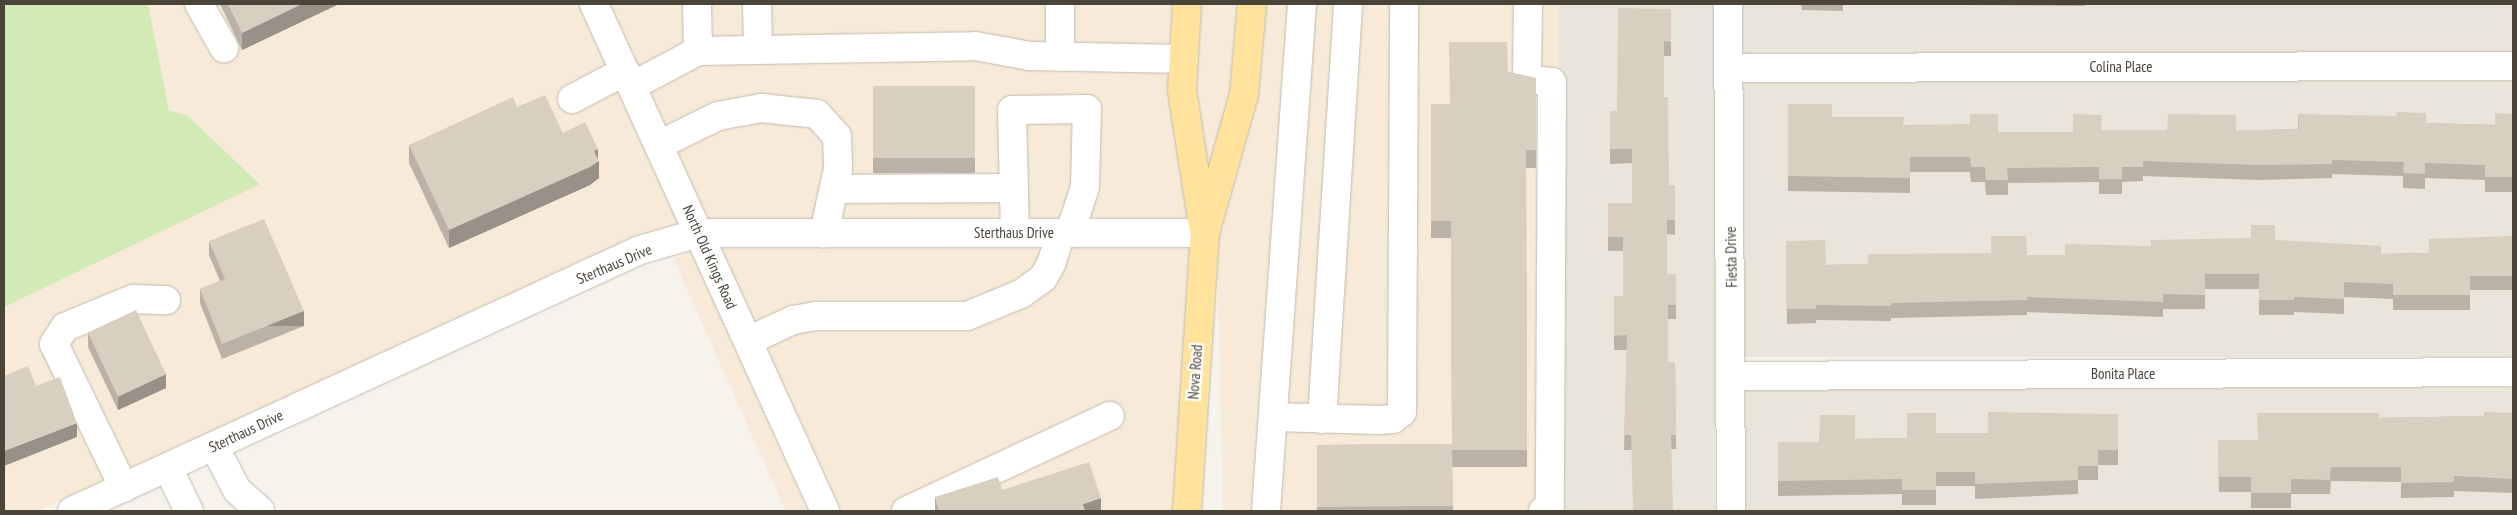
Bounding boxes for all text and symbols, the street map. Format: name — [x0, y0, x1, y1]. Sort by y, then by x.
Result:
street label: Colina Place — [2090, 58, 2152, 76]
street label: North Old Kings Road — [679, 202, 741, 312]
street label: Sterthaus Drive — [974, 224, 1054, 242]
street label: Fiesta Drive — [1721, 226, 1741, 288]
street label: Sterthaus Drive — [574, 240, 654, 288]
street label: Nova Road — [1184, 344, 1206, 400]
street label: Bonita Place — [2091, 365, 2155, 383]
street label: Sterthaus Drive — [206, 406, 286, 456]

